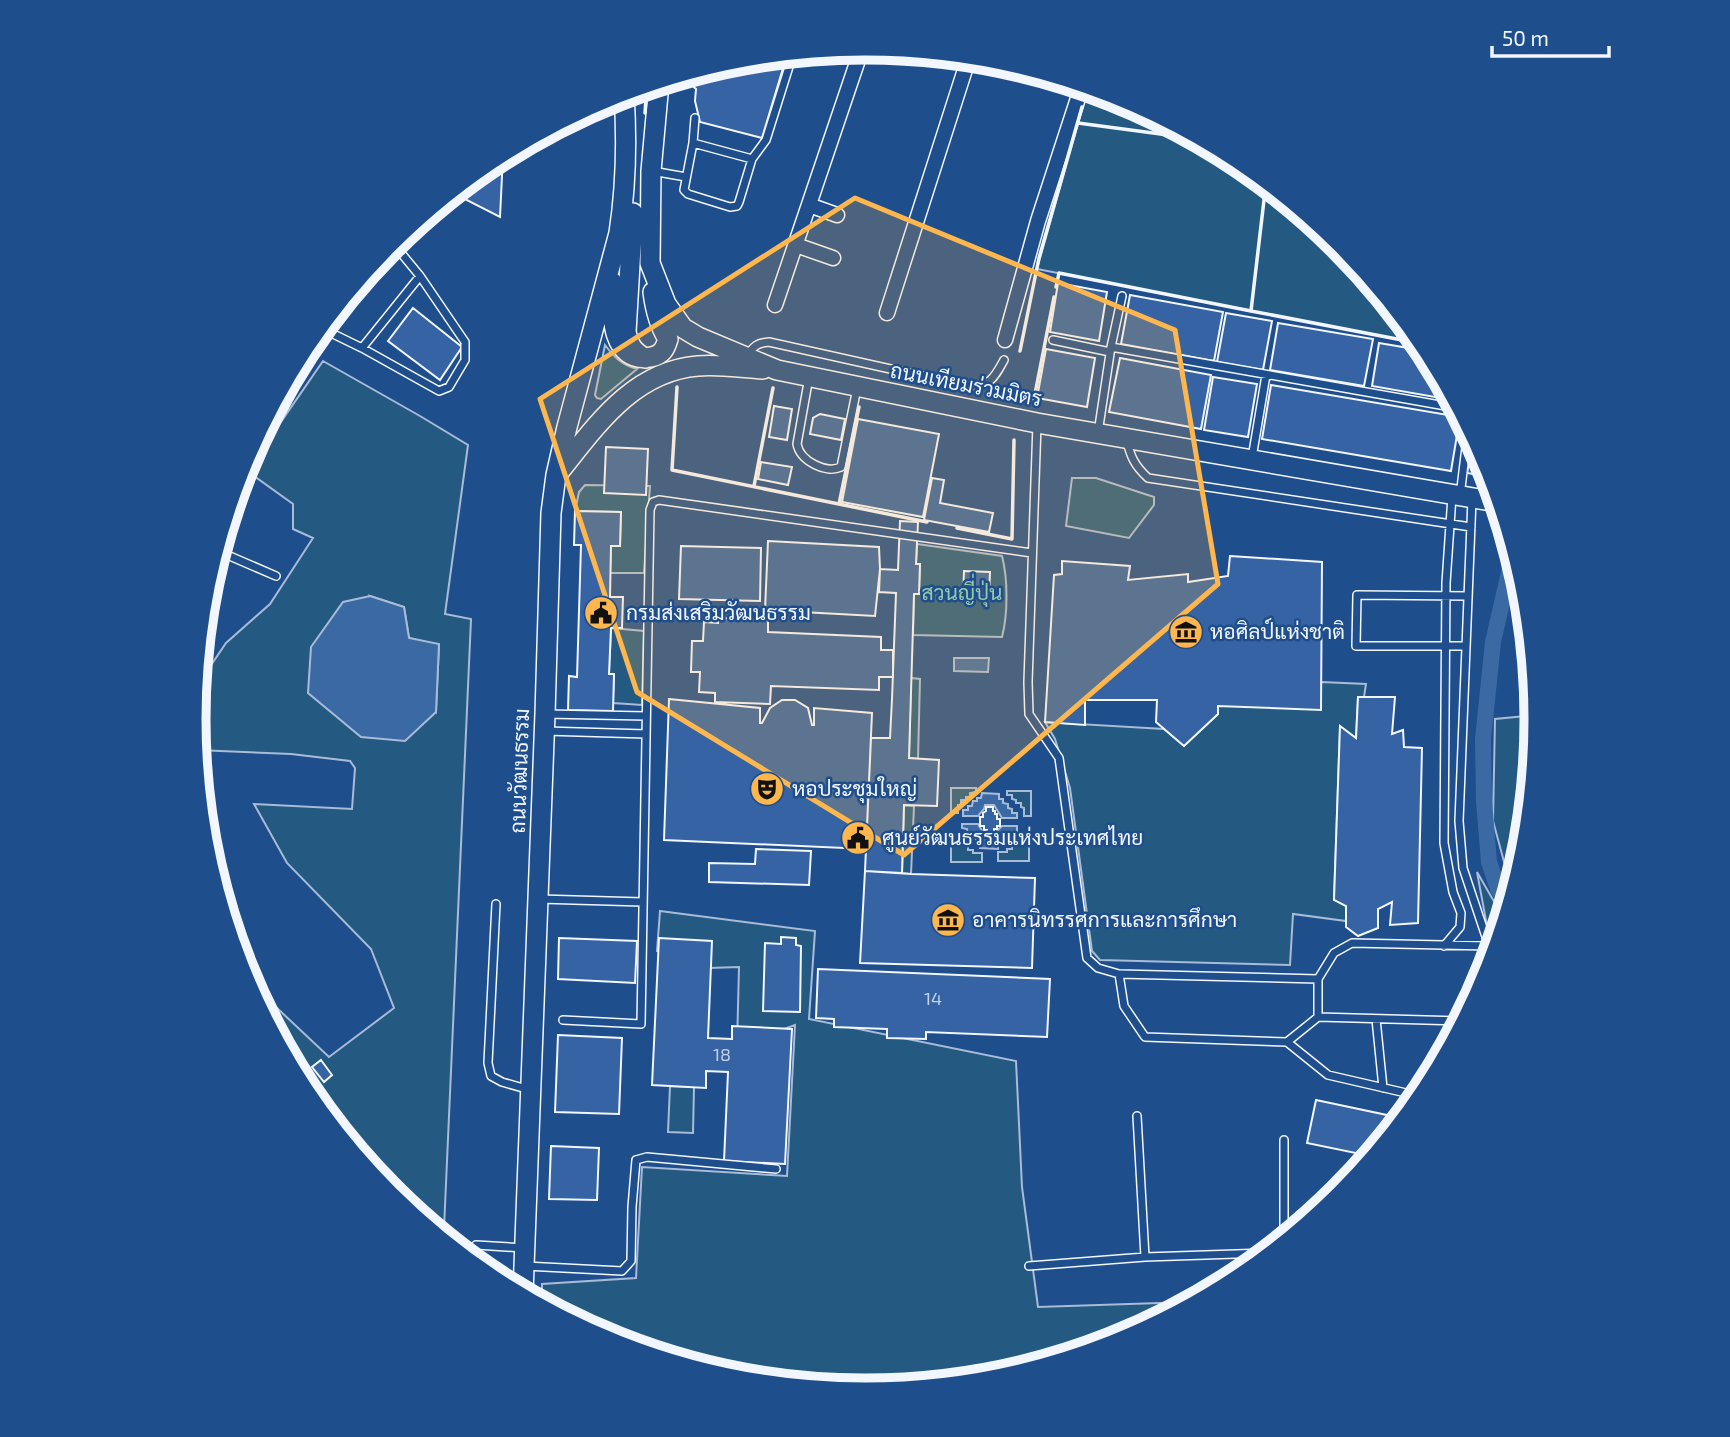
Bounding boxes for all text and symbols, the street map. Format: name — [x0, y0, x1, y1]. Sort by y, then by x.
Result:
scale bar — [1492, 14, 1609, 58]
text: 50 m — [1502, 25, 1549, 50]
street label: ถนนเทียมร่วมมิตร — [888, 357, 1044, 410]
park label: สวนญี่ปุ่น — [922, 573, 1002, 607]
public building icon: กรมส่งเสริมวัฒนธรรม — [582, 594, 620, 632]
place label: กรมส่งเสริมวัฒนธรรม — [626, 599, 811, 624]
museum icon: หอศิลป์แห่งชาติ — [1167, 613, 1205, 651]
place label: หอศิลป์แห่งชาติ — [1210, 617, 1345, 643]
street label: ถนนวัฒนธรรม — [504, 708, 533, 834]
theatre icon: หอประชุมใหญ่ — [748, 770, 786, 808]
place label: หอประชุมใหญ่ — [792, 775, 917, 803]
public building icon: ศูนย์วัฒนธรรมแห่งประเทศไทย — [839, 819, 877, 857]
place label: ศูนย์วัฒนธรรมแห่งประเทศไทย — [882, 824, 1143, 853]
museum icon: อาคารนิทรรศการและการศึกษา — [929, 901, 967, 939]
place label: อาคารนิทรรศการและการศึกษา — [972, 906, 1237, 931]
house number: 14 — [924, 987, 942, 1009]
house number: 18 — [713, 1043, 731, 1065]

